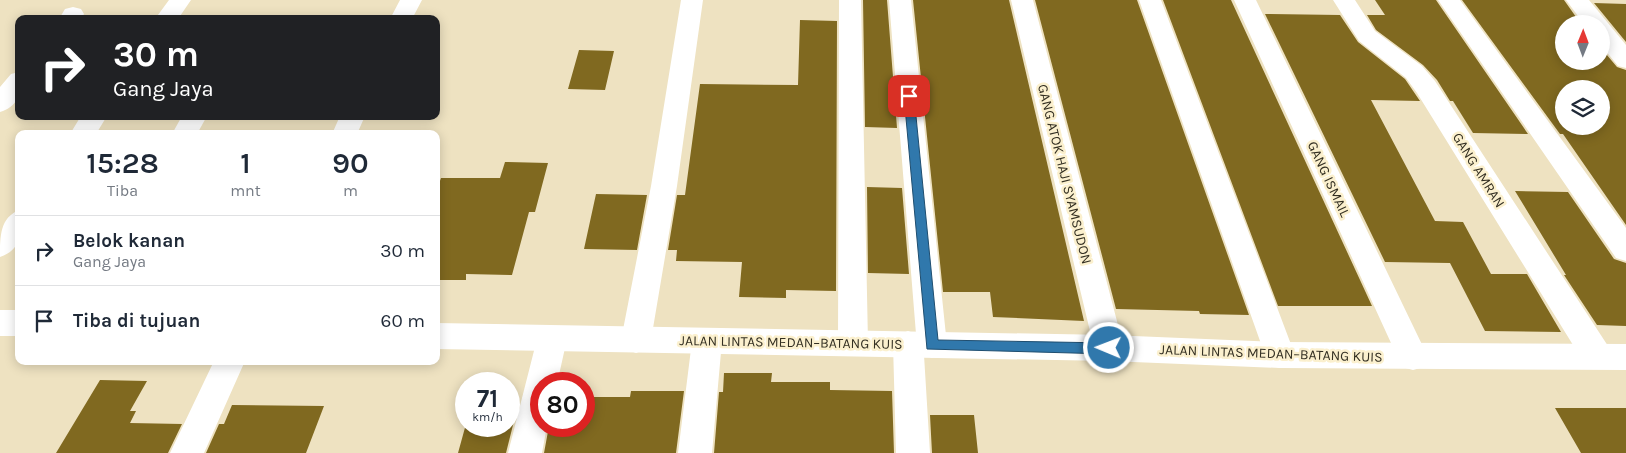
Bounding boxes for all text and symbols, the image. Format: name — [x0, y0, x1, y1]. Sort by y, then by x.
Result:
north arrow — [1555, 15, 1610, 70]
map controls — [1555, 15, 1610, 135]
text: 30 m — [113, 34, 199, 75]
icon: right — [30, 35, 95, 100]
pin — [888, 75, 930, 117]
text: Gang Jaya — [113, 76, 214, 102]
button: layers — [1555, 80, 1610, 135]
icon: arrive — [895, 82, 923, 110]
street label: GANG ATOK HAJI SYAMSUDON — [1034, 82, 1095, 266]
street label: GANG AMRAN — [1449, 130, 1508, 211]
street label: GANG ISMAIL — [1304, 139, 1354, 220]
text: 15:28 — [86, 145, 159, 181]
text: 1 — [240, 145, 251, 181]
text: 90 — [332, 145, 369, 181]
text: Tiba — [107, 181, 138, 200]
text: mnt — [230, 181, 261, 200]
text: m — [343, 181, 358, 200]
text: Belok kanan — [73, 230, 185, 252]
icon: right — [30, 237, 58, 265]
text: 30 m — [380, 240, 425, 262]
text: Gang Jaya — [73, 252, 146, 271]
icon: arrive — [30, 307, 58, 335]
text: Tiba di tujuan — [73, 310, 200, 332]
text: 60 m — [381, 310, 425, 332]
position arrow — [1082, 321, 1134, 373]
street label: JALAN LINTAS MEDAN–BATANG KUIS — [679, 332, 903, 353]
street label: JALAN LINTAS MEDAN–BATANG KUIS — [1159, 341, 1383, 366]
speed limit sign: 80 — [530, 372, 595, 437]
text: 71 — [477, 384, 498, 413]
text: km/h — [472, 410, 503, 424]

